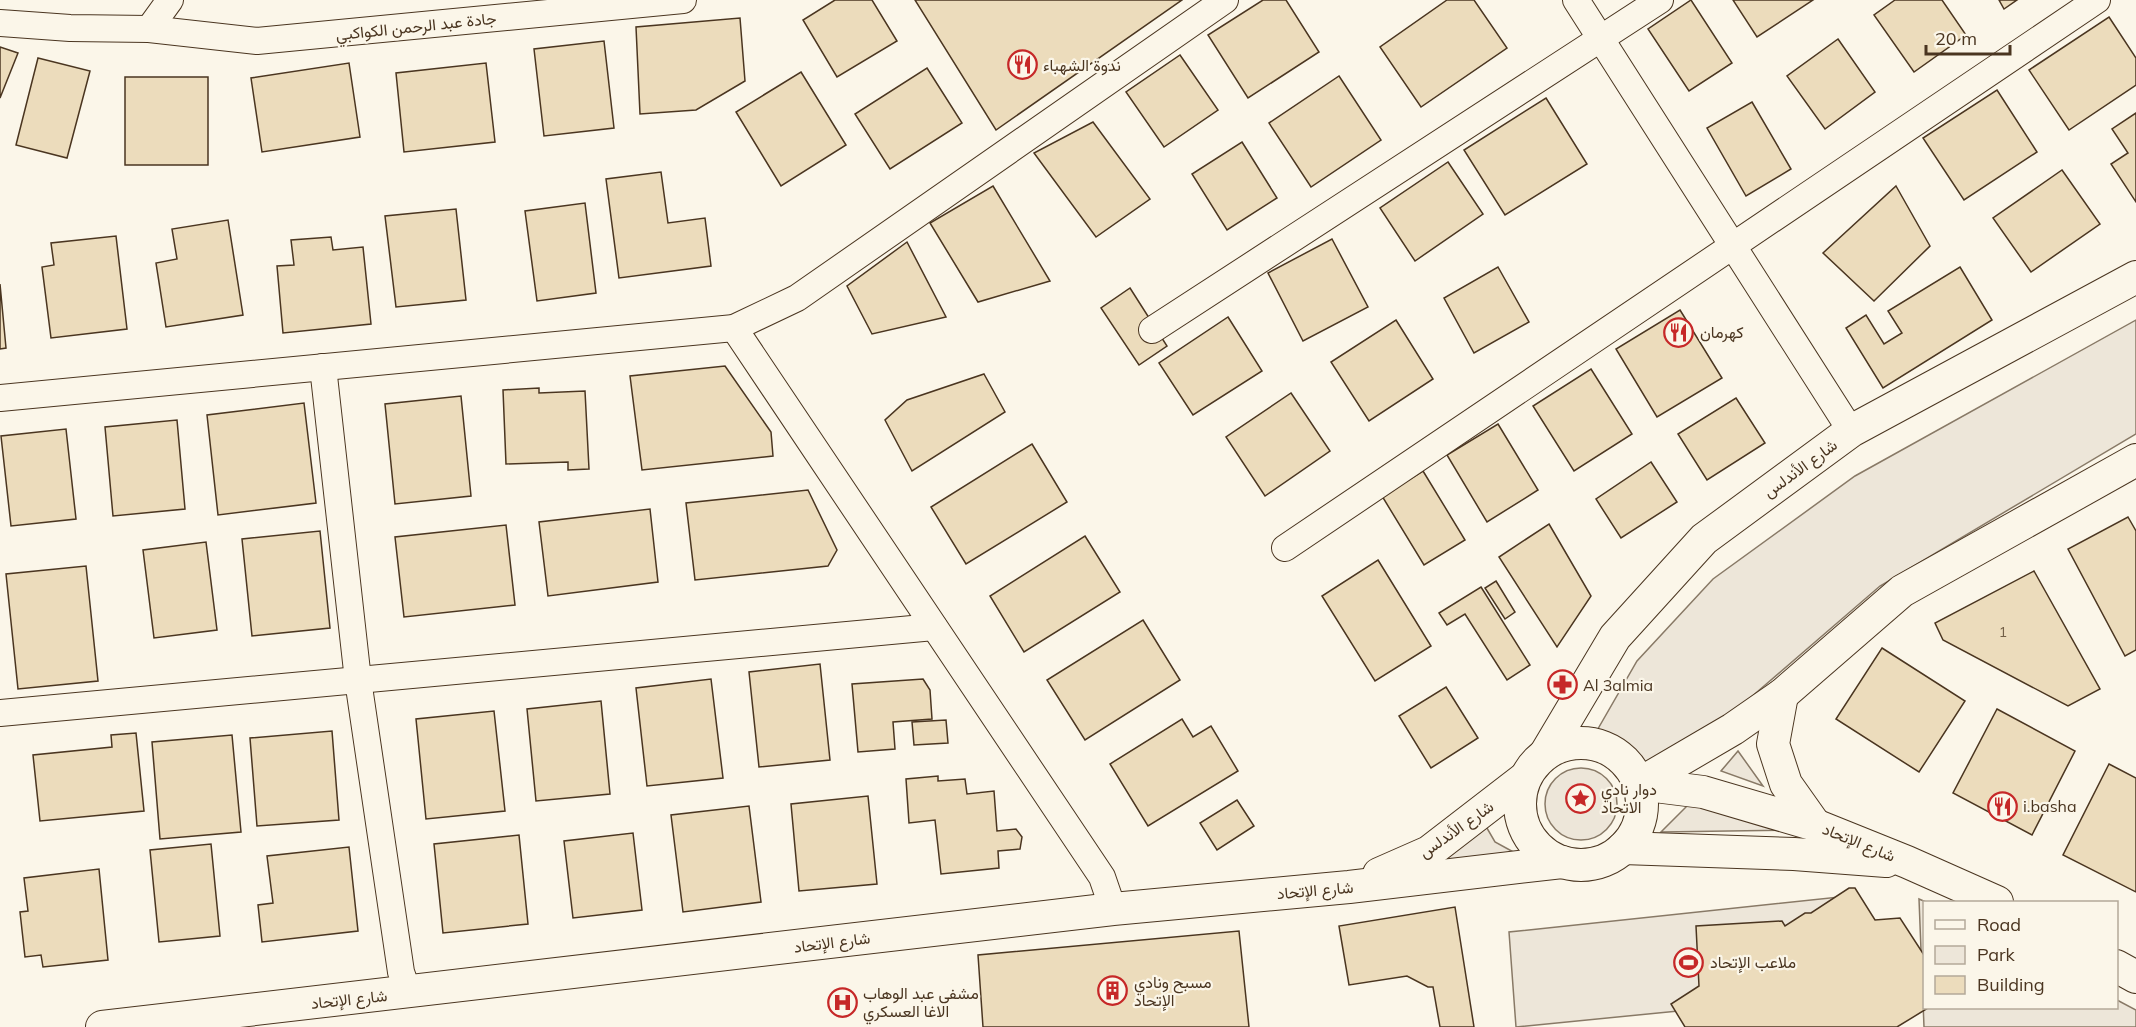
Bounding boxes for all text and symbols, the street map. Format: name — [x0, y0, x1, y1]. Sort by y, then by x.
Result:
street label: جادة عبد الرحمن الكواكبي — [335, 8, 498, 48]
scale bar — [1926, 18, 2010, 56]
text: 20 m — [1935, 27, 1977, 50]
restaurant icon: ندوة الشهباء — [1006, 49, 1038, 81]
place label: ندوة الشهباء — [1043, 55, 1121, 76]
restaurant icon: كهرمان — [1663, 316, 1695, 348]
place label: كهرمان — [1700, 322, 1744, 343]
street label: شارع الأندلس — [1759, 434, 1842, 503]
house number: 1 — [1999, 623, 2007, 641]
pharmacy icon: Al 3almia — [1546, 669, 1578, 701]
place label: Al 3almia — [1583, 675, 1653, 695]
place label: دوار نادي الاتحاد — [1601, 779, 1657, 817]
place icon: دوار نادي الاتحاد — [1564, 782, 1596, 814]
restaurant icon: i.basha — [1986, 790, 2018, 822]
street label: شارع الأندلس — [1415, 796, 1498, 864]
place label: i.basha — [2023, 796, 2077, 816]
street label: شارع الإتحاد — [1819, 818, 1898, 868]
street label: شارع الإتحاد — [1276, 877, 1354, 905]
legend — [1923, 901, 2118, 1009]
text: Road — [1977, 913, 2021, 936]
street label: شارع الإتحاد — [793, 927, 872, 959]
text: Park — [1977, 943, 2016, 966]
sports icon: ملاعب الإتحاد — [1673, 946, 1705, 978]
place label: ملاعب الإتحاد — [1710, 952, 1796, 973]
place label: مسبح ونادي الإتحاد — [1134, 972, 1212, 1011]
text: Building — [1977, 973, 2045, 996]
building icon: مسبح ونادي الإتحاد — [1097, 975, 1129, 1007]
place label: مشفى عبد الوهاب الاغا العسكري — [863, 983, 979, 1025]
street label: شارع الإتحاد — [310, 985, 388, 1015]
hospital icon: مشفى عبد الوهاب الاغا العسكري — [826, 986, 858, 1018]

